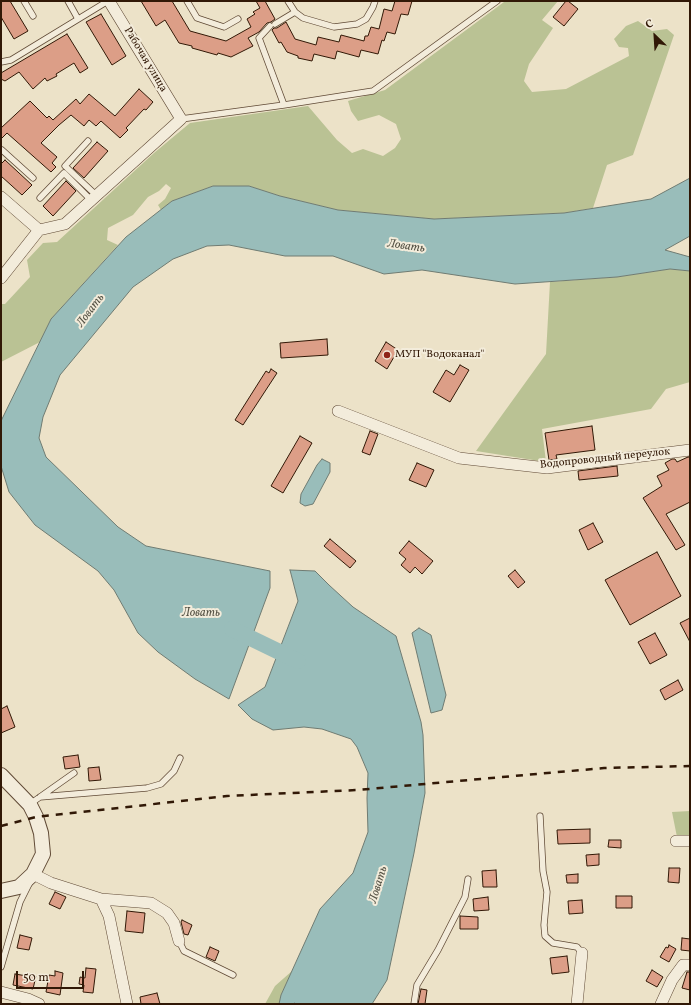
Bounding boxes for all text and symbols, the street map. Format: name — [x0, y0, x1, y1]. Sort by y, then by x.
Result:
north arrow — [635, 16, 675, 56]
text: С — [643, 16, 656, 33]
street label: Рабочая улица — [120, 25, 170, 95]
water label: Ловать — [386, 237, 426, 257]
water label: Ловать — [74, 292, 108, 330]
place label: МУП "Водоканал" — [395, 348, 484, 362]
marker: МУП "Водоканал" — [382, 350, 392, 360]
street label: Водопроводный переулок — [539, 446, 671, 472]
water label: Ловать — [182, 607, 220, 621]
water label: Ловать — [367, 865, 391, 905]
scale bar — [18, 963, 86, 989]
text: 50 m — [23, 970, 49, 986]

